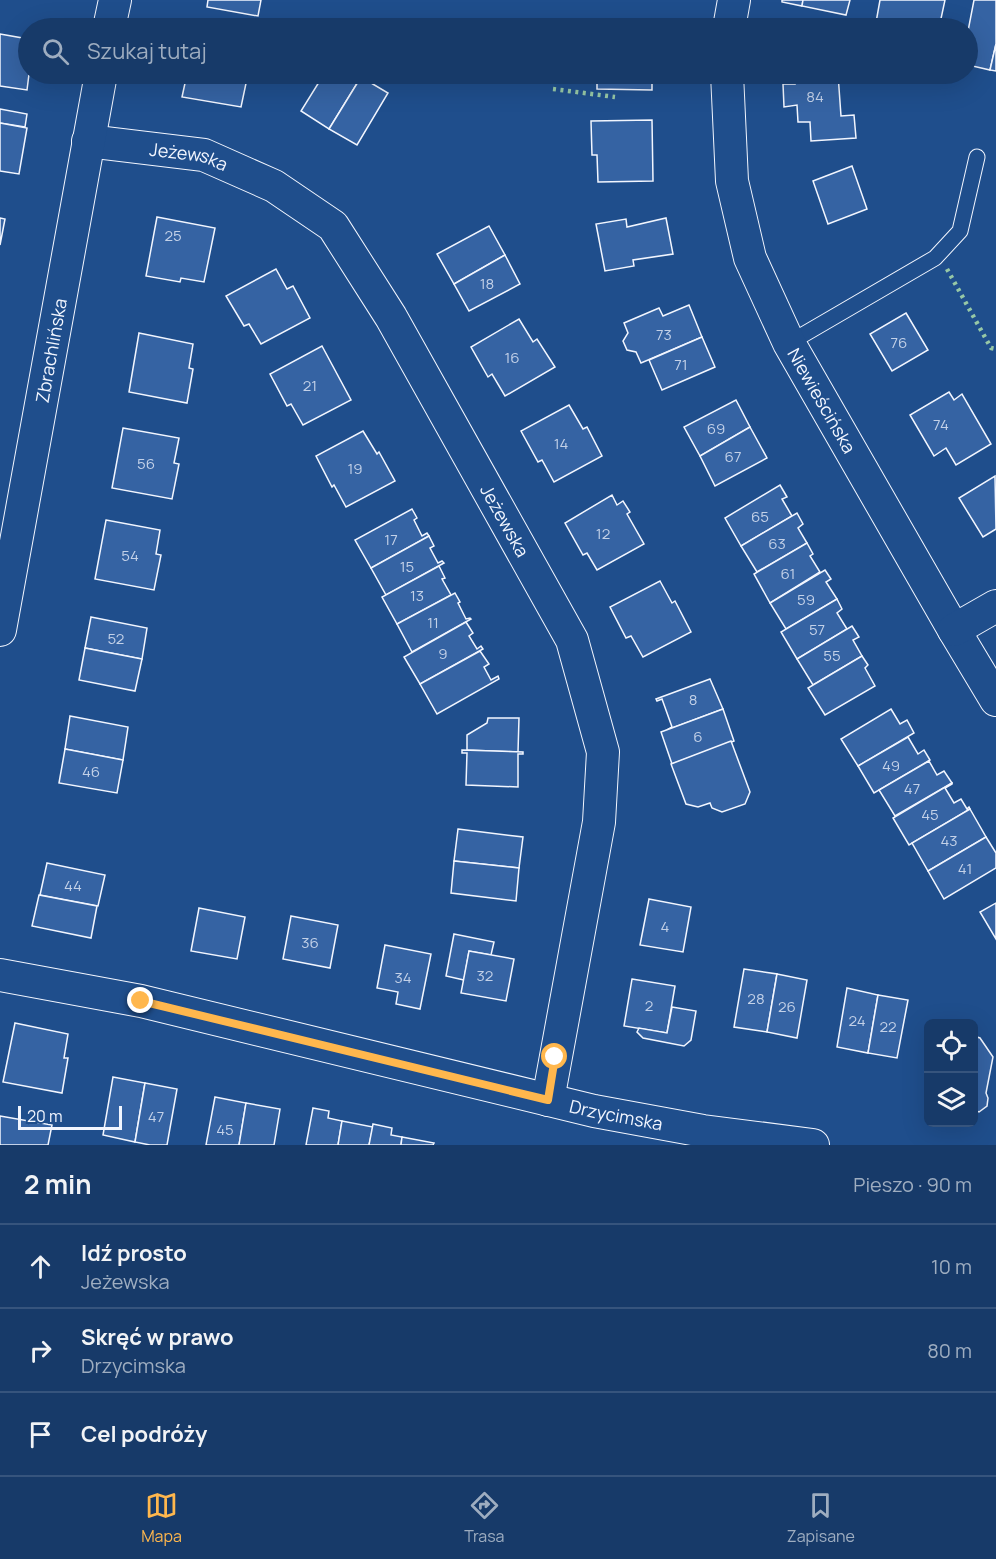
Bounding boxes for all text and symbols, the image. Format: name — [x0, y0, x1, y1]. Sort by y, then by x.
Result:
search box — [18, 18, 978, 84]
icon: search — [39, 35, 72, 68]
text: Szukaj tutaj — [87, 36, 207, 66]
house number: 84 — [806, 86, 824, 107]
street label: Jeżewska — [148, 137, 232, 176]
house number: 25 — [164, 225, 182, 246]
house number: 18 — [480, 273, 494, 294]
street label: Zbrachlińska — [29, 296, 72, 405]
house number: 73 — [656, 324, 672, 345]
house number: 76 — [891, 332, 907, 353]
street label: Niewieścińska — [782, 343, 862, 457]
house number: 16 — [504, 347, 520, 368]
house number: 71 — [674, 354, 688, 375]
house number: 21 — [303, 375, 317, 396]
house number: 74 — [933, 414, 949, 435]
house number: 69 — [707, 418, 725, 439]
house number: 14 — [554, 433, 568, 454]
house number: 67 — [725, 446, 741, 467]
house number: 56 — [137, 453, 155, 474]
house number: 19 — [347, 458, 363, 479]
street label: Jeżewska — [475, 480, 535, 561]
house number: 65 — [751, 506, 769, 527]
house number: 12 — [596, 523, 610, 544]
house number: 17 — [384, 529, 398, 550]
house number: 63 — [768, 533, 786, 554]
house number: 54 — [121, 545, 139, 566]
house number: 15 — [400, 556, 414, 577]
house number: 61 — [781, 563, 795, 584]
house number: 13 — [410, 585, 424, 606]
house number: 59 — [797, 589, 815, 610]
house number: 11 — [427, 612, 439, 633]
house number: 57 — [809, 619, 825, 640]
house number: 52 — [108, 628, 124, 649]
house number: 9 — [438, 643, 448, 664]
house number: 55 — [823, 645, 841, 666]
house number: 8 — [689, 689, 697, 710]
house number: 6 — [693, 726, 703, 747]
house number: 49 — [882, 755, 900, 776]
house number: 46 — [82, 761, 100, 782]
house number: 47 — [904, 778, 920, 799]
house number: 45 — [921, 804, 939, 825]
house number: 43 — [940, 830, 958, 851]
house number: 41 — [958, 858, 972, 879]
house number: 44 — [64, 875, 82, 896]
house number: 4 — [661, 916, 670, 937]
house number: 36 — [301, 932, 319, 953]
house number: 32 — [477, 965, 493, 986]
house number: 34 — [394, 967, 412, 988]
route end — [127, 987, 153, 1013]
house number: 28 — [747, 988, 765, 1009]
house number: 2 — [645, 995, 653, 1016]
house number: 26 — [778, 996, 796, 1017]
house number: 24 — [848, 1010, 866, 1031]
house number: 22 — [879, 1016, 897, 1037]
map controls — [924, 1019, 978, 1127]
button: locate — [924, 1019, 978, 1073]
route start — [541, 1043, 567, 1069]
button: layers — [924, 1073, 978, 1127]
street label: Drzycimska — [567, 1093, 665, 1135]
scale bar — [18, 1103, 122, 1130]
text: 20 m — [27, 1105, 63, 1127]
house number: 47 — [148, 1106, 164, 1127]
house number: 45 — [216, 1119, 234, 1140]
text: 2 min — [24, 1166, 92, 1202]
text: Pieszo · 90 m — [853, 1171, 972, 1198]
text: Idź prosto — [81, 1238, 187, 1268]
icon: ahead — [24, 1250, 57, 1283]
text: 10 m — [931, 1253, 972, 1280]
text: Jeżewska — [81, 1268, 170, 1295]
text: Skręć w prawo — [81, 1322, 234, 1352]
icon: right — [24, 1334, 57, 1367]
text: 80 m — [927, 1337, 972, 1364]
text: Drzycimska — [81, 1352, 186, 1379]
icon: arrive — [24, 1418, 57, 1451]
text: Cel podróży — [81, 1419, 207, 1449]
tab: Mapa — [141, 1489, 182, 1547]
tab: Trasa — [464, 1489, 505, 1547]
tab: Zapisane — [787, 1489, 855, 1547]

